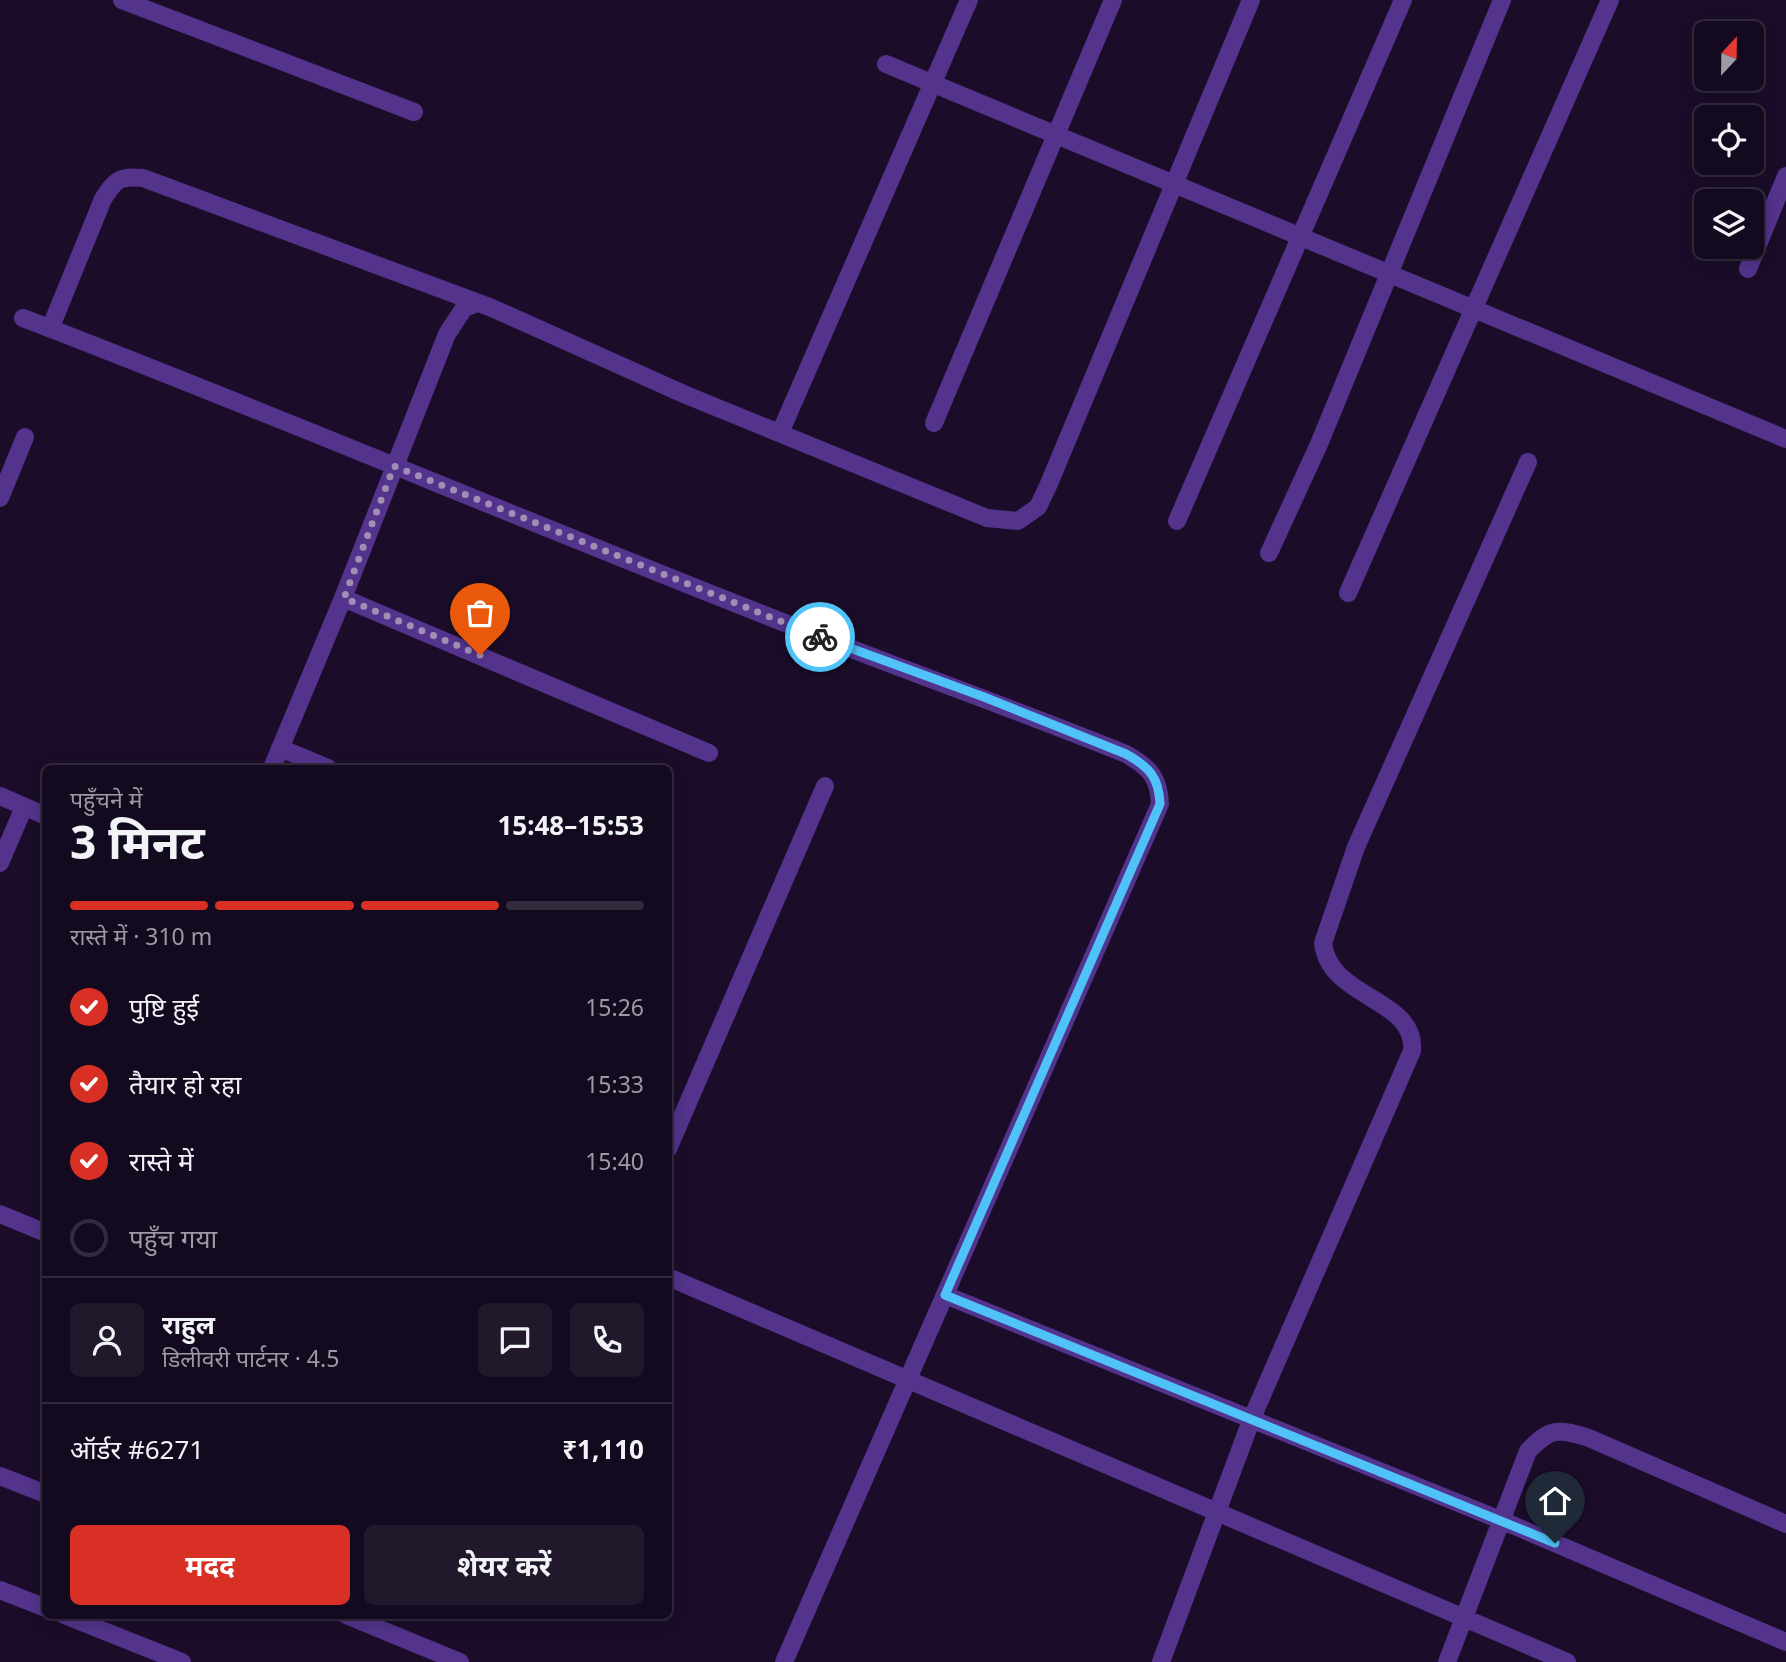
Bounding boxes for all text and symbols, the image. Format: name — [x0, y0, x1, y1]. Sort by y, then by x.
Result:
north arrow — [1694, 21, 1764, 91]
map controls — [1694, 21, 1764, 259]
button: locate — [1694, 105, 1764, 175]
button: layers — [1694, 189, 1764, 259]
pin — [450, 583, 510, 655]
icon: bag — [461, 594, 499, 632]
courier — [785, 602, 855, 672]
icon: bike — [801, 618, 839, 656]
text: पहुँचने में — [70, 783, 142, 815]
text: 15:48–15:53 — [497, 807, 644, 843]
text: 3 मिनट — [70, 810, 205, 872]
text: रास्ते में · 310 m — [70, 920, 212, 952]
icon: check — [70, 988, 108, 1026]
text: पुष्टि हुई — [129, 989, 199, 1025]
text: 15:26 — [585, 991, 644, 1023]
icon: check — [70, 1065, 108, 1103]
text: तैयार हो रहा — [129, 1066, 242, 1102]
text: 15:33 — [585, 1068, 644, 1100]
icon: check — [70, 1142, 108, 1180]
text: रास्ते में — [129, 1143, 194, 1179]
text: 15:40 — [585, 1145, 644, 1177]
text: पहुँच गया — [129, 1220, 217, 1256]
button: person — [70, 1303, 144, 1377]
button: chat — [478, 1303, 552, 1377]
button: phone — [570, 1303, 644, 1377]
text: राहुल — [162, 1306, 215, 1342]
text: डिलीवरी पार्टनर · 4.5 — [162, 1342, 339, 1374]
text: ऑर्डर #6271 — [70, 1431, 204, 1467]
text: ₹1,110 — [562, 1431, 644, 1467]
pin — [1525, 1471, 1585, 1543]
icon: home — [1536, 1482, 1574, 1520]
button: मदद — [70, 1525, 350, 1605]
button: शेयर करें — [364, 1525, 644, 1605]

